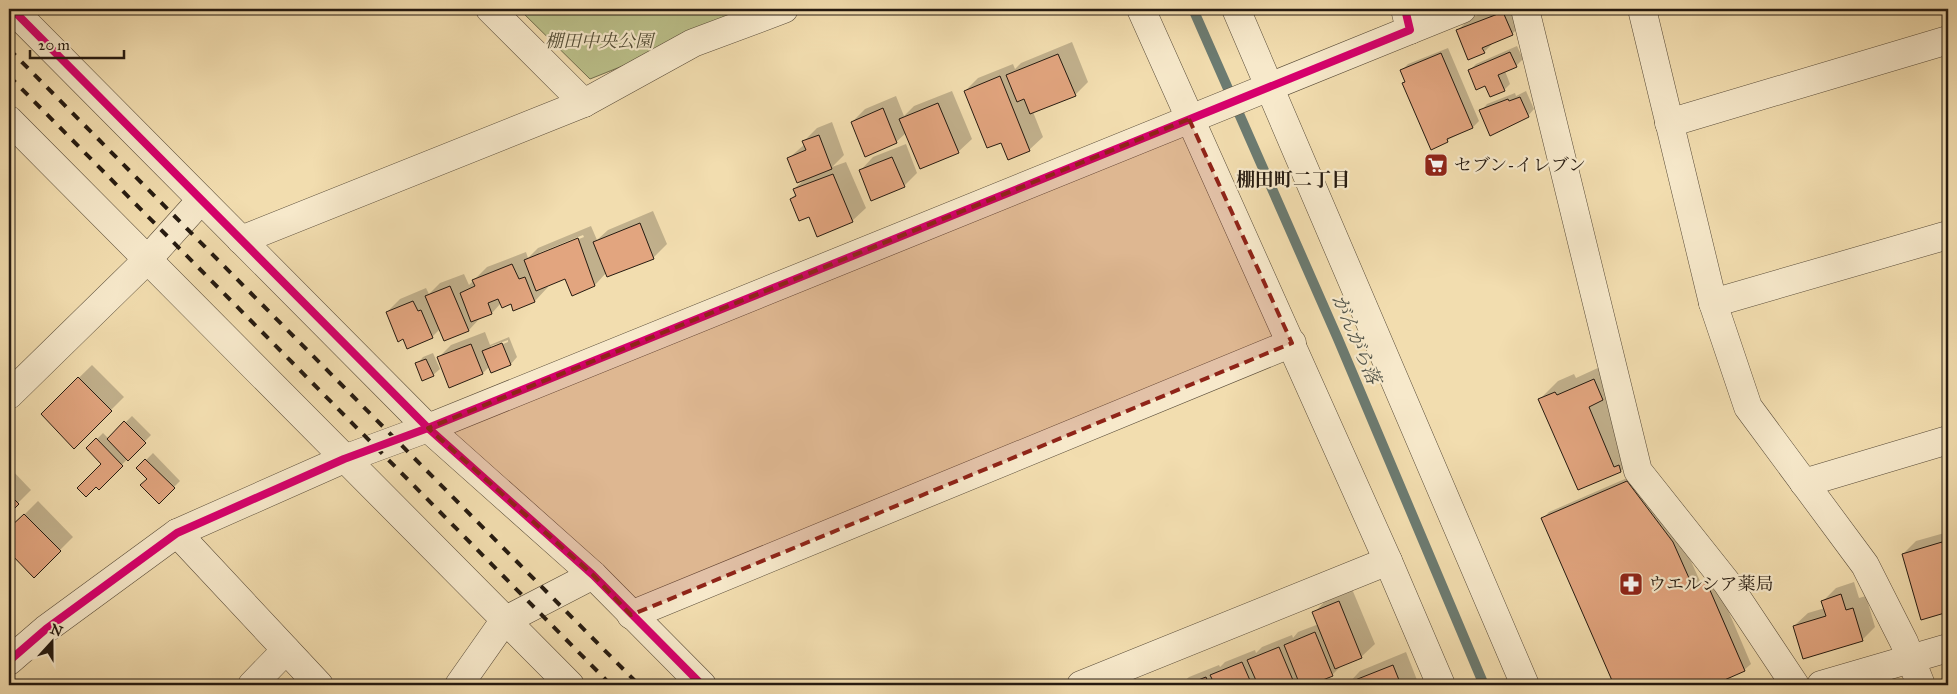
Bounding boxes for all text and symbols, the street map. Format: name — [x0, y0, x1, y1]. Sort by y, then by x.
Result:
scale bar — [30, 28, 124, 60]
park label: 棚田中央公園 — [545, 30, 656, 52]
text: 20 m — [38, 36, 70, 54]
supermarket icon: セブン-イレブン — [1423, 152, 1449, 178]
place label: セブン-イレブン — [1454, 154, 1586, 176]
district label: 棚田町二丁目 — [1236, 168, 1350, 191]
water label: がんがら落 — [1327, 291, 1387, 390]
pharmacy icon: ウエルシア薬局 — [1618, 571, 1644, 597]
place label: ウエルシア薬局 — [1648, 573, 1774, 595]
north arrow — [28, 616, 78, 666]
text: N — [48, 620, 65, 640]

